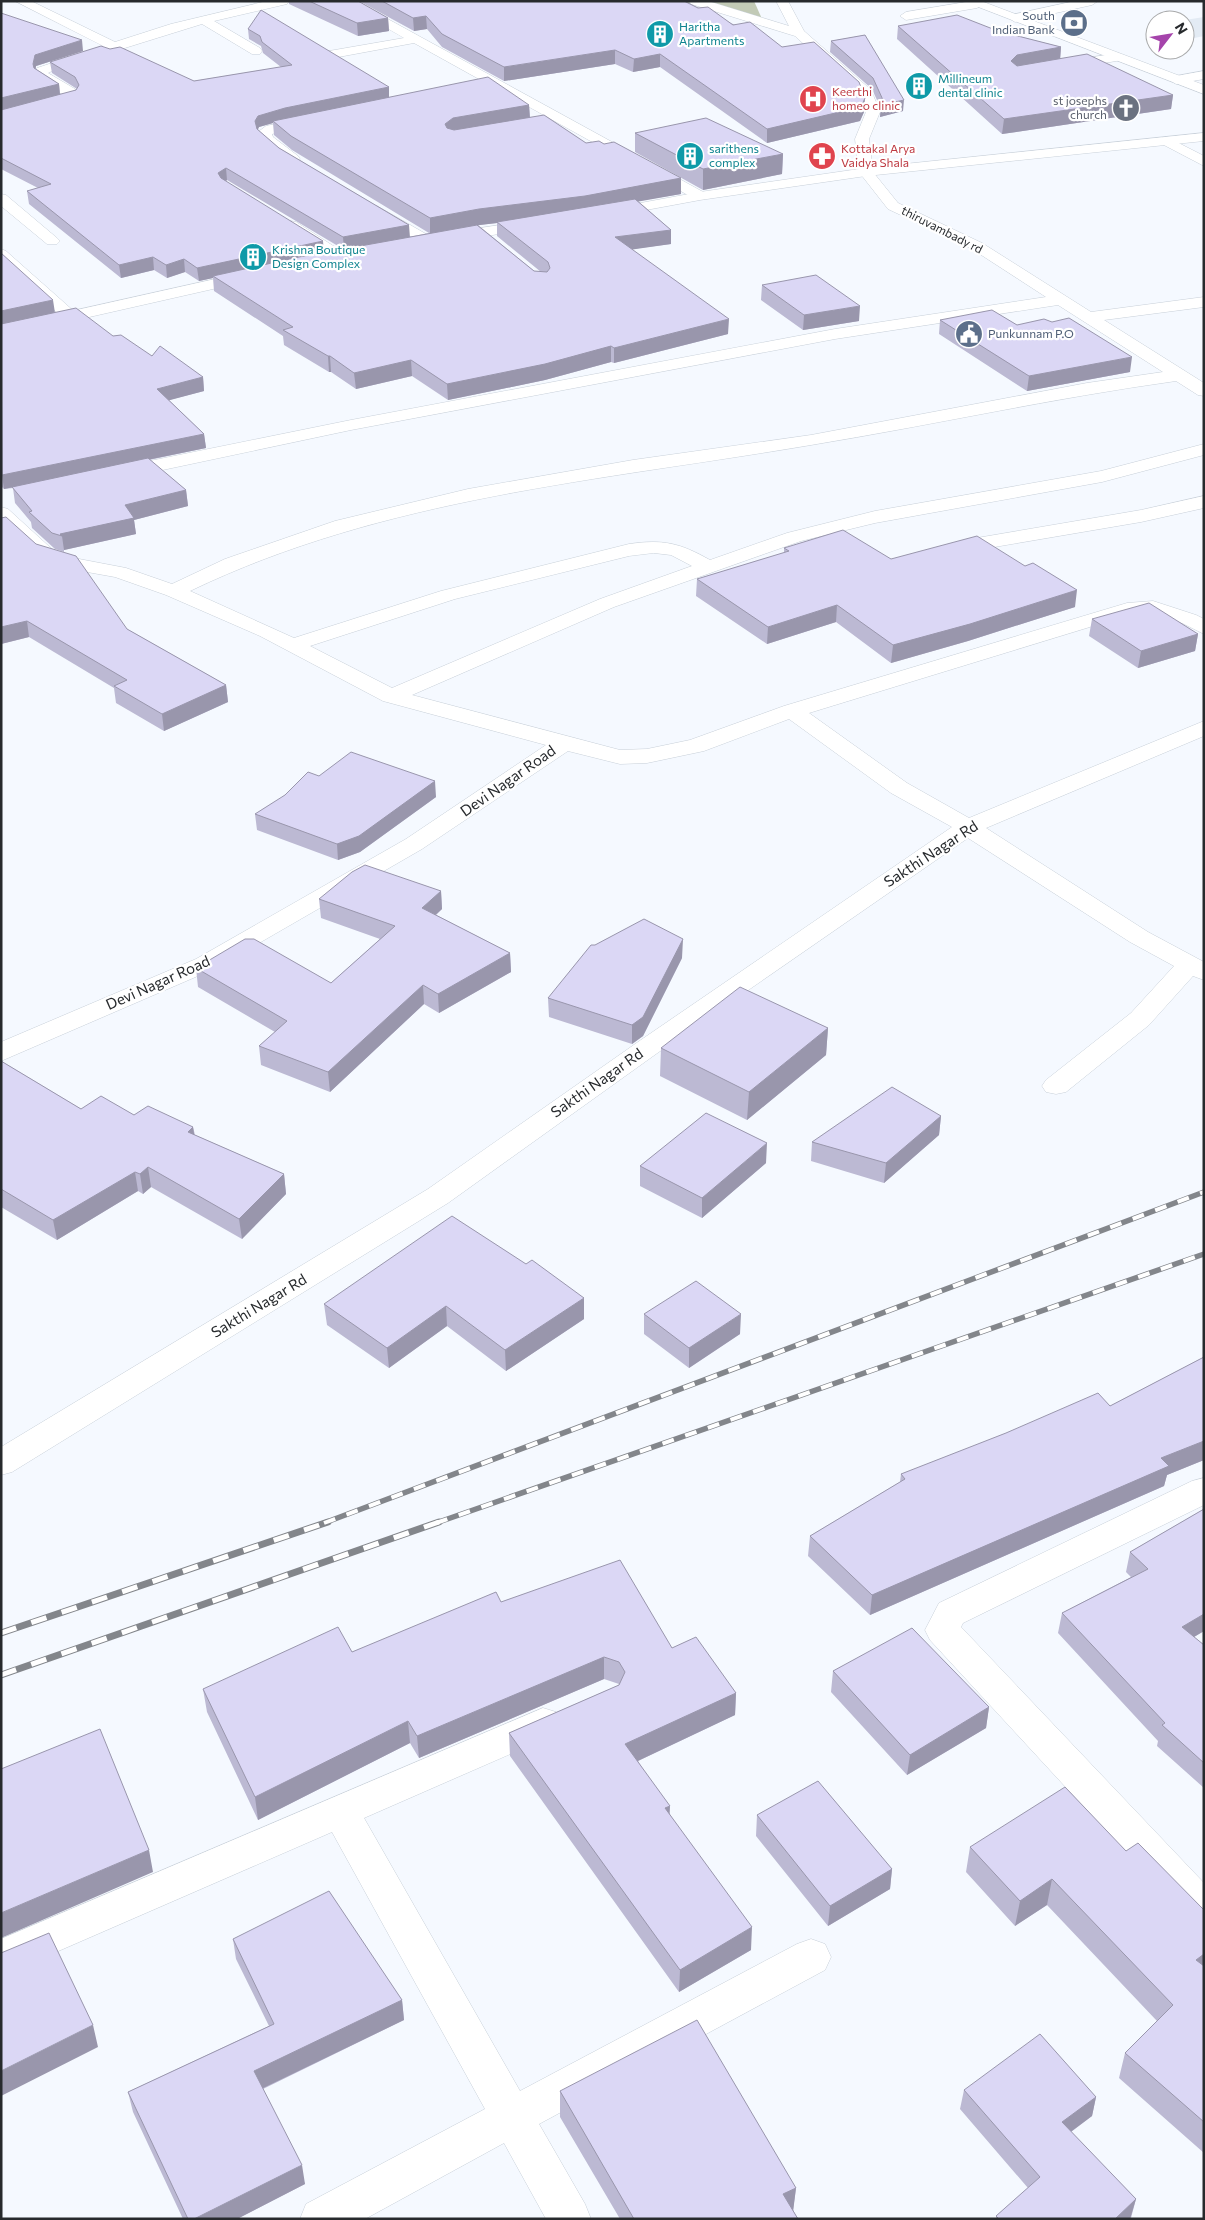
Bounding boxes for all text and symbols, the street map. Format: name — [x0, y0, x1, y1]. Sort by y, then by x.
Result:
place label: South Indian Bank — [992, 8, 1055, 36]
bank icon: South Indian Bank — [1059, 8, 1089, 38]
north arrow — [1145, 10, 1195, 60]
building icon: Haritha Apartments — [645, 19, 675, 49]
place label: Haritha Apartments — [679, 19, 744, 47]
text: N — [1172, 19, 1192, 37]
building icon: Millineum dental clinic — [904, 71, 934, 101]
place label: Millineum dental clinic — [938, 71, 1003, 99]
hospital icon: Keerthi homeo clinic — [798, 84, 828, 114]
place label: Keerthi homeo clinic — [832, 84, 900, 112]
place label: st josephs church — [1053, 93, 1107, 121]
church icon: st josephs church — [1111, 93, 1141, 123]
building icon: sarithens complex — [675, 141, 705, 171]
place label: sarithens complex — [709, 141, 759, 169]
pharmacy icon: Kottakal Arya Vaidya Shala — [807, 141, 837, 171]
place label: Kottakal Arya Vaidya Shala — [841, 141, 915, 169]
street label: thiruvambady rd — [899, 203, 986, 256]
building icon: Krishna Boutique Design Complex — [238, 242, 268, 272]
place label: Krishna Boutique Design Complex — [272, 242, 365, 270]
public building icon: Punkunnam P.O — [954, 319, 984, 349]
place label: Punkunnam P.O — [988, 326, 1074, 340]
street label: Devi Nagar Road — [456, 741, 559, 820]
street label: Sakthi Nagar Rd — [880, 816, 981, 890]
street label: Devi Nagar Road — [103, 951, 212, 1013]
street label: Sakthi Nagar Rd — [547, 1044, 646, 1121]
street label: Sakthi Nagar Rd — [207, 1270, 310, 1341]

